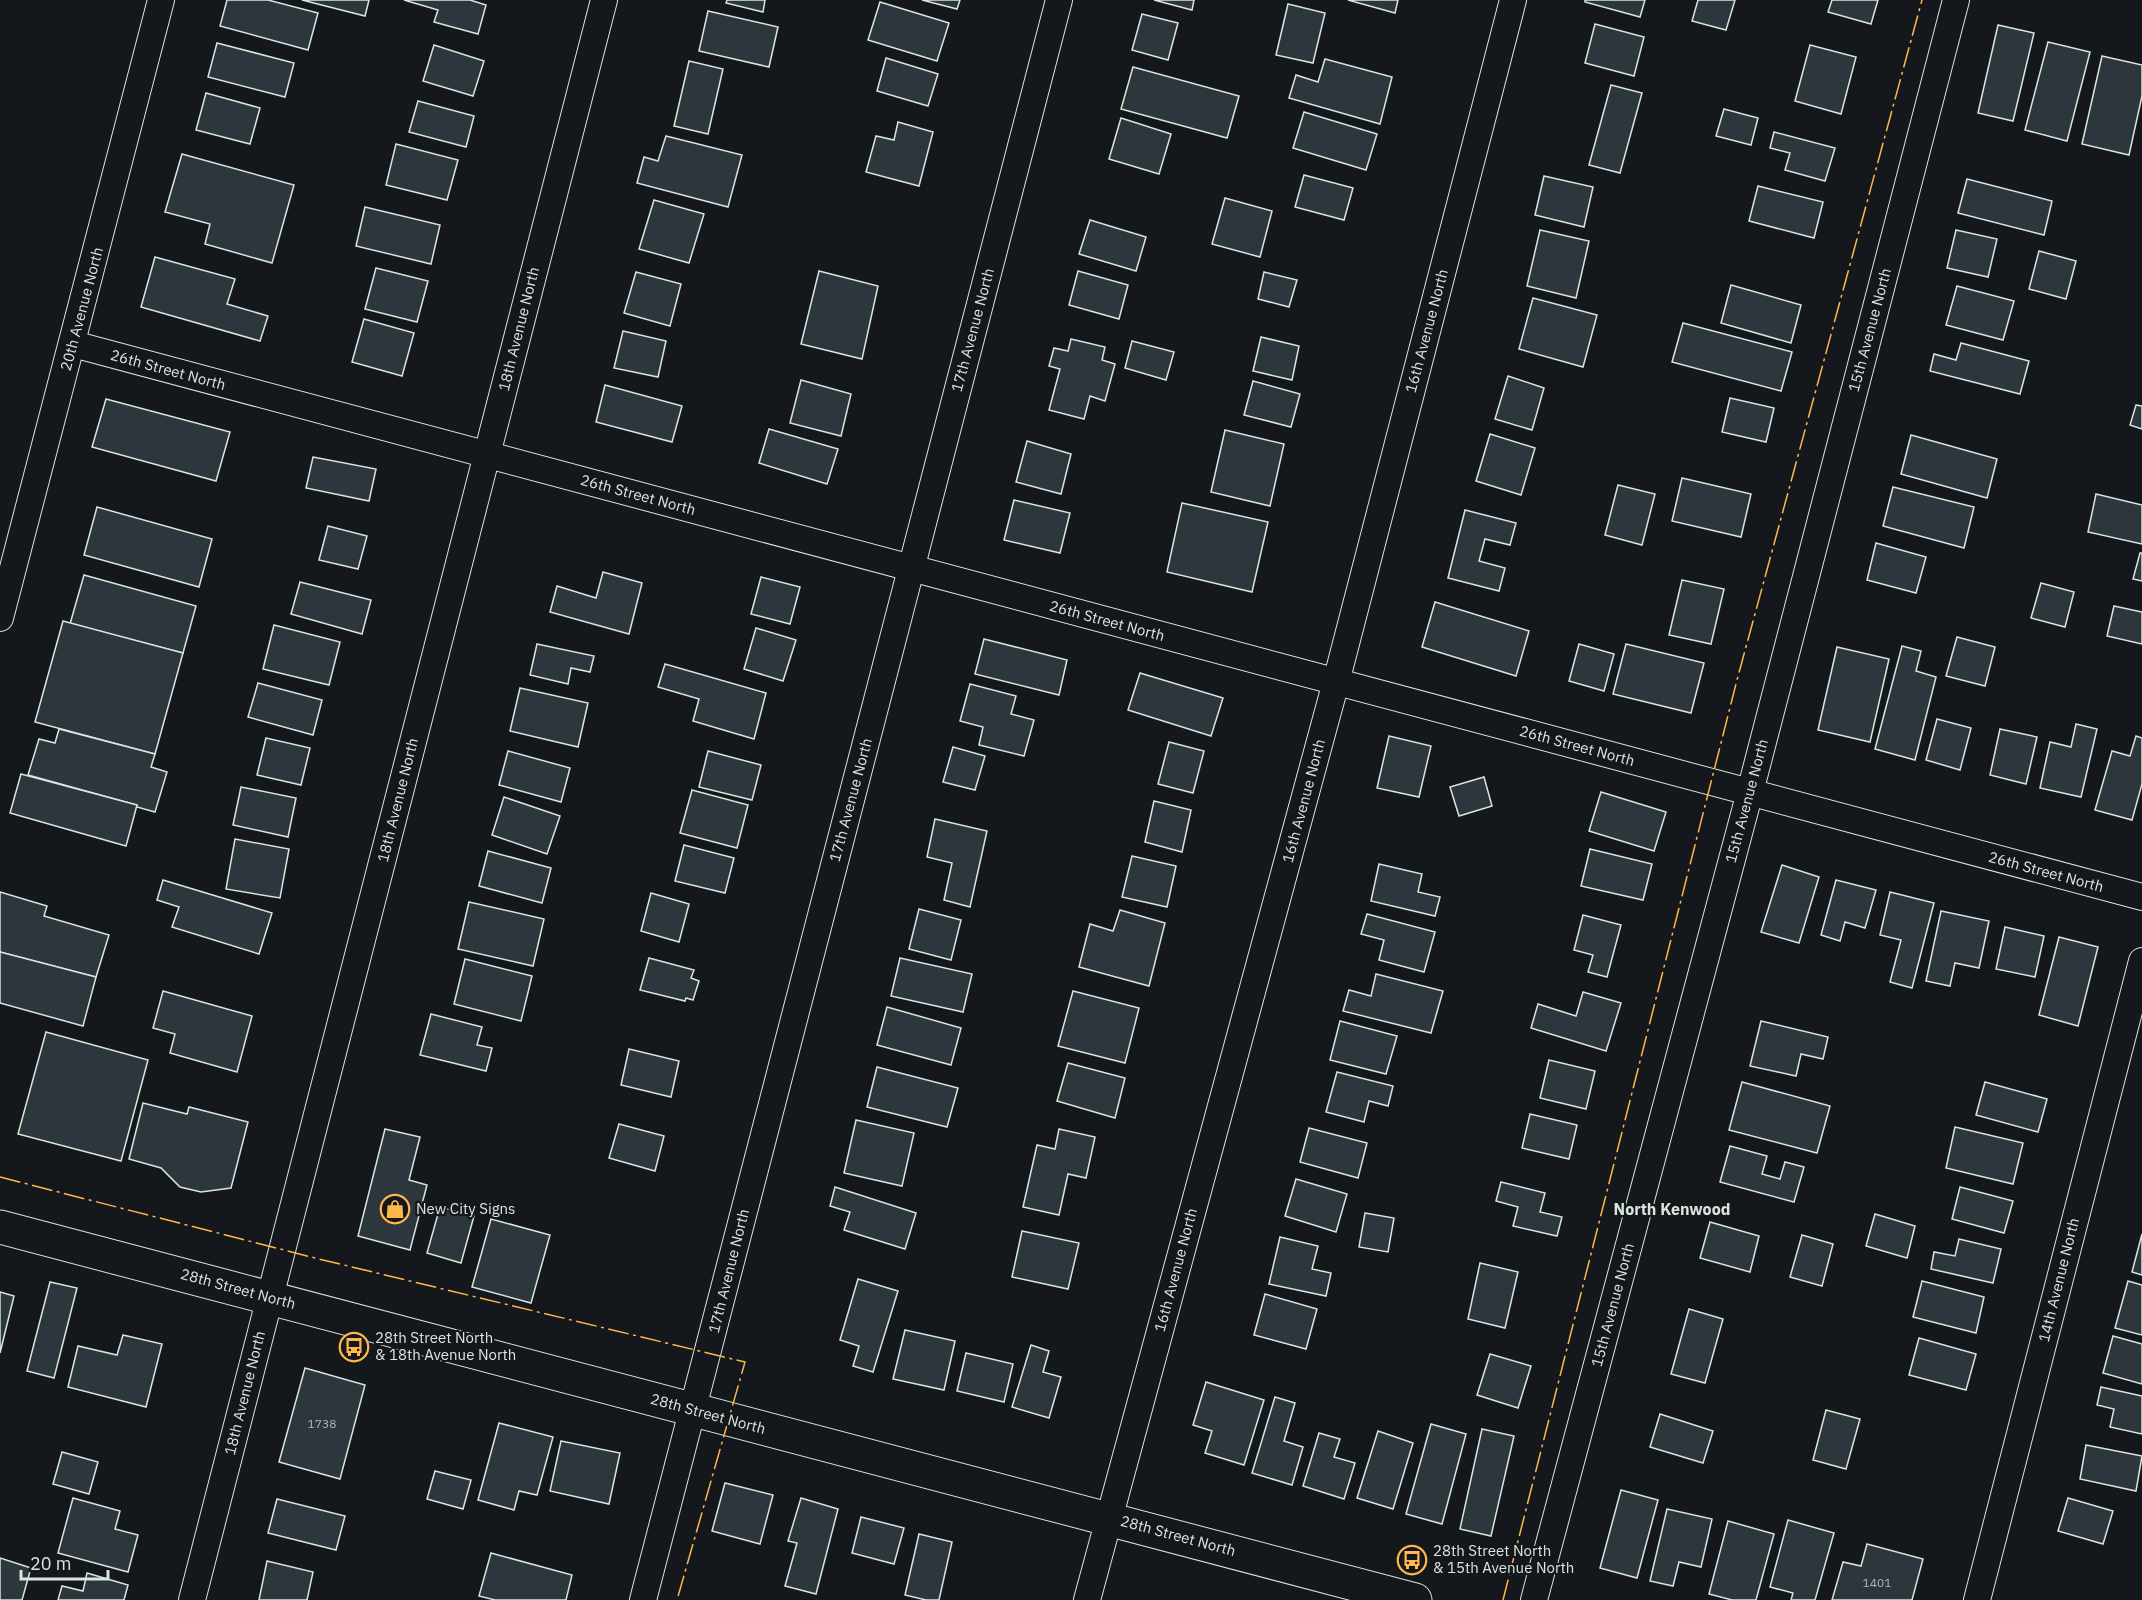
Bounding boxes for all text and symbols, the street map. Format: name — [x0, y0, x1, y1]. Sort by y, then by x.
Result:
street label: 20th Avenue North — [56, 245, 107, 373]
street label: 18th Avenue North — [494, 265, 543, 393]
street label: 17th Avenue North — [947, 266, 998, 394]
street label: 15th Avenue North — [1844, 266, 1895, 394]
street label: 16th Avenue North — [1401, 267, 1452, 395]
street label: 26th Street North — [108, 345, 228, 394]
street label: 26th Street North — [578, 470, 698, 519]
street label: 26th Street North — [1047, 596, 1167, 645]
street label: 26th Street North — [1517, 721, 1637, 770]
street label: 18th Avenue North — [373, 736, 422, 864]
street label: 17th Avenue North — [825, 736, 876, 864]
street label: 16th Avenue North — [1278, 737, 1329, 865]
street label: 15th Avenue North — [1721, 737, 1772, 865]
street label: 26th Street North — [1986, 847, 2106, 896]
shop icon: New City Signs — [379, 1193, 411, 1225]
place label: New City Signs — [416, 1199, 515, 1218]
district label: North Kenwood — [1614, 1199, 1730, 1219]
street label: 16th Avenue North — [1150, 1206, 1201, 1334]
street label: 17th Avenue North — [704, 1207, 753, 1335]
street label: 14th Avenue North — [2034, 1216, 2083, 1344]
street label: 15th Avenue North — [1587, 1241, 1638, 1369]
street label: 28th Street North — [178, 1264, 298, 1313]
place label: 28th Street North & 18th Avenue North — [375, 1328, 516, 1364]
street label: 18th Avenue North — [220, 1329, 269, 1457]
bus stop icon: 28th Street North & 18th Avenue North — [338, 1331, 370, 1363]
street label: 28th Street North — [648, 1389, 768, 1438]
house number: 1738 — [308, 1416, 336, 1431]
street label: 28th Street North — [1118, 1511, 1238, 1560]
place label: 28th Street North & 15th Avenue North — [1433, 1541, 1574, 1577]
scale bar — [21, 1543, 108, 1581]
bus stop icon: 28th Street North & 15th Avenue North — [1396, 1544, 1428, 1576]
text: 20 m — [30, 1552, 72, 1575]
house number: 1401 — [1863, 1575, 1891, 1590]

